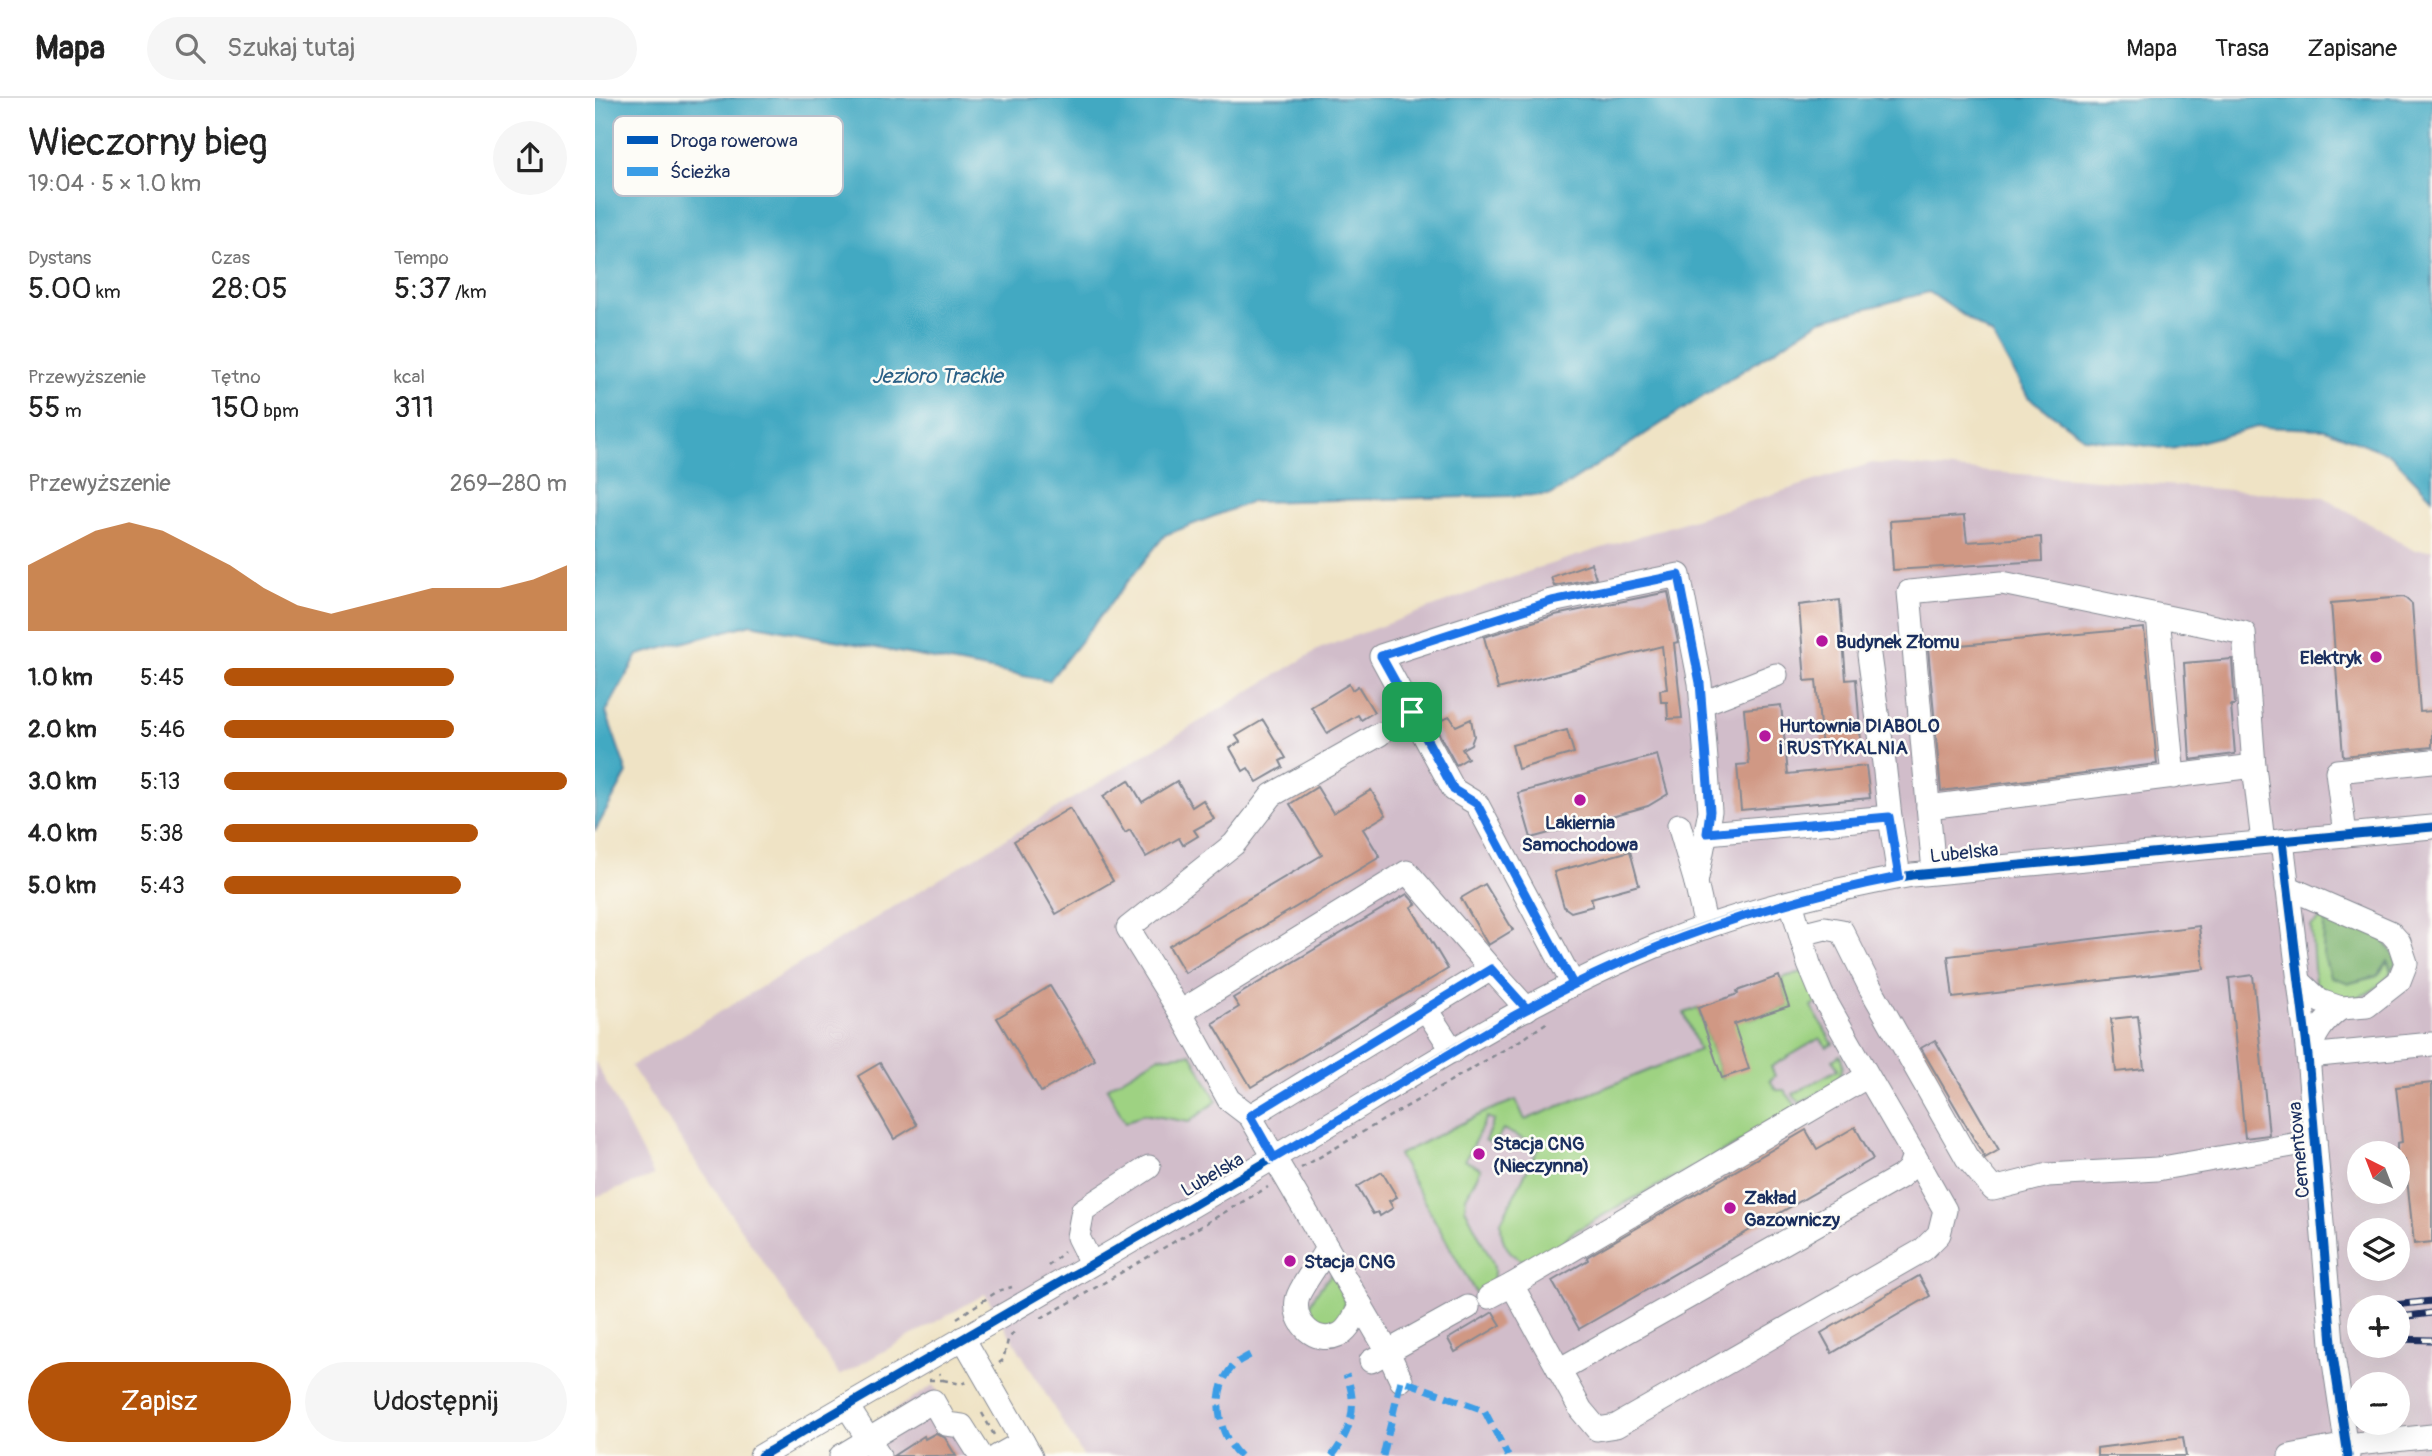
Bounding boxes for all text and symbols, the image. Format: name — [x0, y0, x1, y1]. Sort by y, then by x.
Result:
search box — [147, 17, 637, 80]
text: Mapa — [35, 28, 105, 69]
icon: search — [171, 29, 209, 67]
text: Szukaj tutaj — [227, 32, 355, 64]
text: Mapa — [2126, 34, 2177, 63]
text: Trasa — [2215, 34, 2269, 63]
text: Zapisane — [2307, 34, 2397, 63]
legend — [613, 116, 843, 196]
text: Wieczorny bieg — [28, 119, 268, 167]
button: share — [493, 121, 567, 195]
text: Droga rowerowa — [670, 129, 798, 153]
text: Ścieżka — [670, 160, 730, 184]
text: 19:04 · 5 × 1.0 km — [28, 169, 201, 198]
text: Dystans — [28, 246, 91, 270]
text: Czas — [211, 246, 250, 270]
text: Tempo — [394, 246, 449, 270]
text: 5.00 — [28, 270, 92, 307]
text: 28:05 — [211, 270, 288, 307]
text: 5:37 — [394, 270, 451, 307]
text: km — [92, 280, 121, 304]
text: /km — [451, 280, 487, 304]
water label: Jezioro Trackie — [871, 363, 1005, 390]
text: Przewyższenie — [28, 365, 146, 389]
text: Tętno — [211, 365, 261, 389]
text: kcal — [394, 365, 425, 389]
text: 55 — [28, 389, 61, 426]
text: 150 — [211, 389, 259, 426]
text: 311 — [394, 389, 434, 426]
text: m — [61, 399, 82, 423]
text: bpm — [259, 399, 299, 423]
text: Przewyższenie — [28, 469, 171, 498]
text: 269–280 m — [450, 469, 567, 498]
place label: Budynek Złomu — [1836, 630, 1960, 654]
marker: Budynek Złomu — [1814, 633, 1830, 649]
place label: Elektryk — [2300, 646, 2363, 670]
marker: Elektryk — [2368, 649, 2384, 665]
text: 1.0 km — [28, 663, 93, 692]
text: 5:45 — [140, 663, 184, 692]
pin — [1382, 682, 1442, 742]
icon: arrive — [1393, 693, 1431, 731]
place label: Hurtownia DIABOLO i RUSTYKALNIA — [1779, 714, 1940, 760]
text: 2.0 km — [28, 715, 97, 744]
text: 5:46 — [140, 715, 185, 744]
marker: Hurtownia DIABOLO i RUSTYKALNIA — [1757, 728, 1773, 744]
text: 3.0 km — [28, 767, 97, 796]
text: 5:13 — [140, 767, 180, 796]
marker: Lakiernia Samochodowa — [1572, 792, 1588, 808]
place label: Lakiernia Samochodowa — [1522, 811, 1638, 857]
text: 4.0 km — [28, 819, 97, 848]
text: 5:38 — [140, 819, 183, 848]
street label: Lubelska — [1929, 837, 2000, 869]
text: 5.0 km — [28, 871, 96, 900]
text: 5:43 — [140, 871, 185, 900]
street label: Cementowa — [2283, 1101, 2315, 1199]
place label: Stacja CNG (Nieczynna) — [1493, 1132, 1589, 1178]
north arrow — [2347, 1141, 2410, 1204]
map controls — [2347, 1141, 2410, 1435]
marker: Stacja CNG (Nieczynna) — [1471, 1146, 1487, 1162]
street label: Lubelska — [1177, 1147, 1248, 1202]
place label: Zakład Gazowniczy — [1744, 1186, 1841, 1232]
marker: Zakład Gazowniczy — [1722, 1200, 1738, 1216]
button: layers — [2347, 1218, 2410, 1281]
place label: Stacja CNG — [1304, 1250, 1396, 1274]
marker: Stacja CNG — [1282, 1253, 1298, 1269]
button: + — [2347, 1295, 2410, 1358]
button: Zapisz — [28, 1362, 291, 1442]
button: Udostępnij — [305, 1362, 567, 1442]
button: − — [2347, 1372, 2410, 1435]

